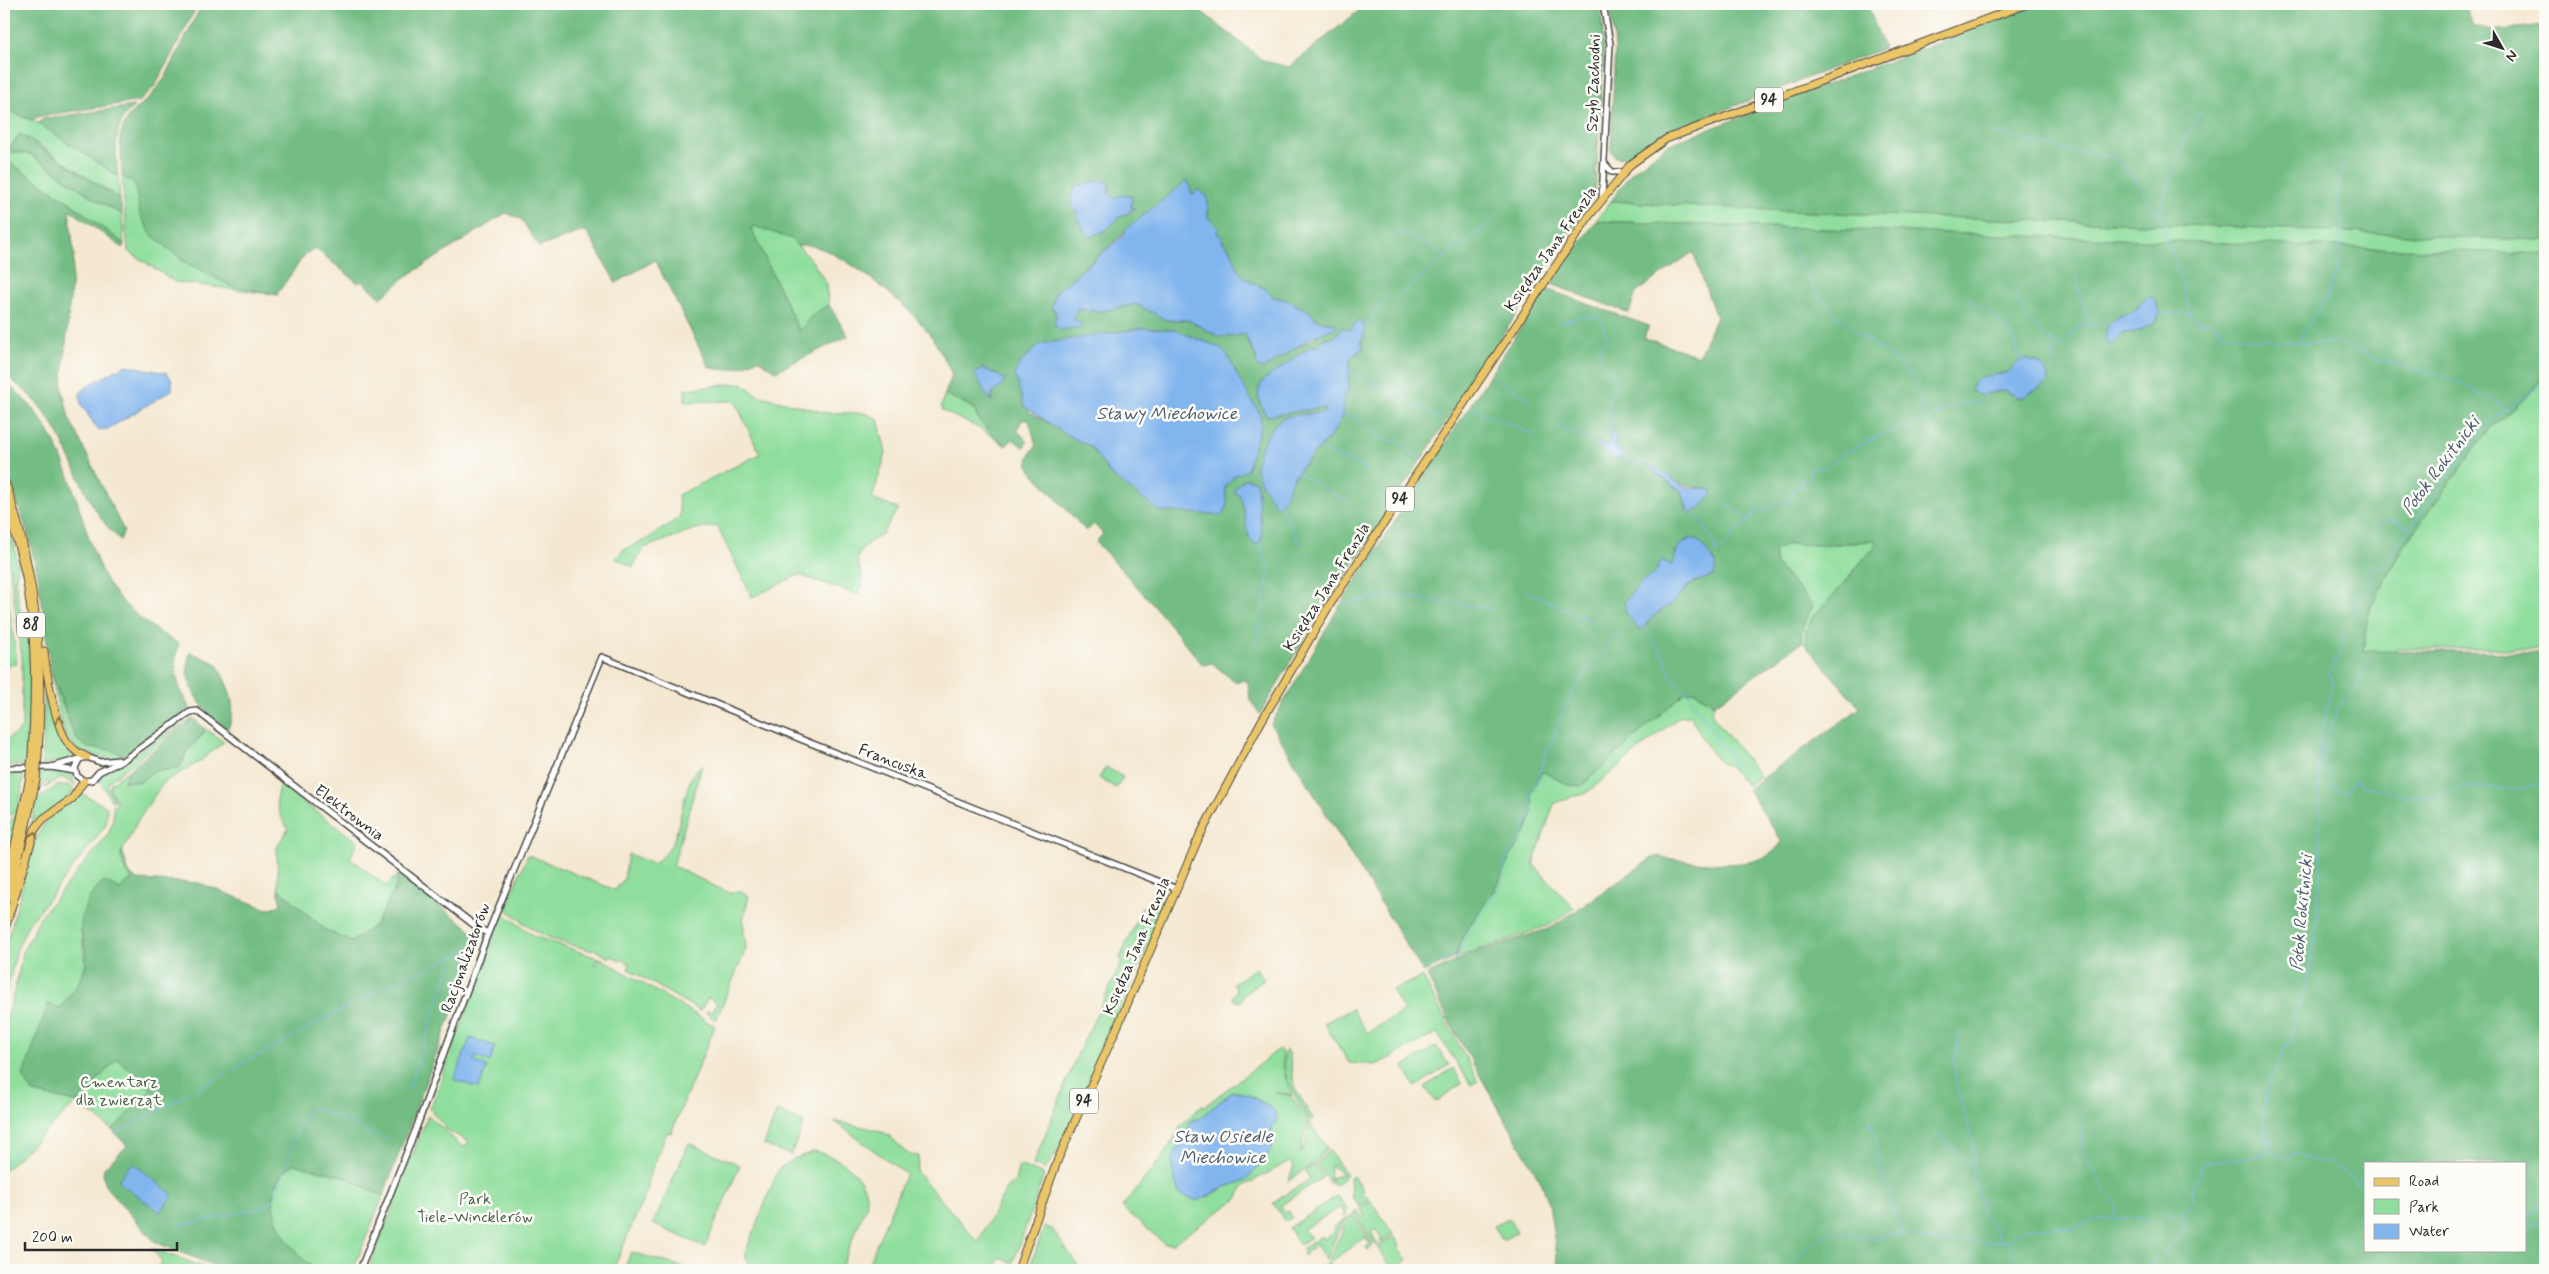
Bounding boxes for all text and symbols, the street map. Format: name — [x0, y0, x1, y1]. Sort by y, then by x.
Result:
north arrow — [2476, 22, 2526, 72]
street label: Szyb Zachodni — [1582, 34, 1606, 132]
text: N — [2501, 46, 2521, 65]
road number: 94 — [1755, 88, 1783, 112]
street label: Księdza Jana Frenzla — [1500, 182, 1602, 316]
water label: Stawy Miechowice — [1097, 402, 1238, 426]
water label: Potok Rokitnicki — [2396, 410, 2487, 520]
road number: 94 — [1386, 486, 1414, 512]
street label: Księdza Jana Frenzla — [1279, 518, 1375, 655]
road number: 88 — [17, 612, 45, 638]
one-way arrow — [54, 716, 64, 725]
street label: Francuska — [855, 739, 931, 785]
street label: Elektrownia — [310, 780, 388, 846]
one-way arrow — [28, 832, 38, 840]
water label: Potok Rokitnicki — [2285, 851, 2319, 972]
street label: Księdza Jana Frenzla — [1098, 874, 1176, 1018]
street label: Racjonalizatorów — [436, 900, 496, 1016]
park label: Cmentarz dla zwierząt — [76, 1072, 163, 1111]
road number: 94 — [1070, 1088, 1098, 1114]
water label: Staw Osiedle Miechowice — [1173, 1125, 1273, 1170]
legend — [2364, 1162, 2526, 1252]
text: Road — [2409, 1172, 2439, 1192]
park label: Park Tiele-Wincklerów — [417, 1189, 533, 1228]
text: Park — [2409, 1198, 2439, 1218]
scale bar — [25, 1219, 178, 1251]
text: Water — [2409, 1222, 2449, 1242]
text: 200 m — [32, 1228, 73, 1248]

